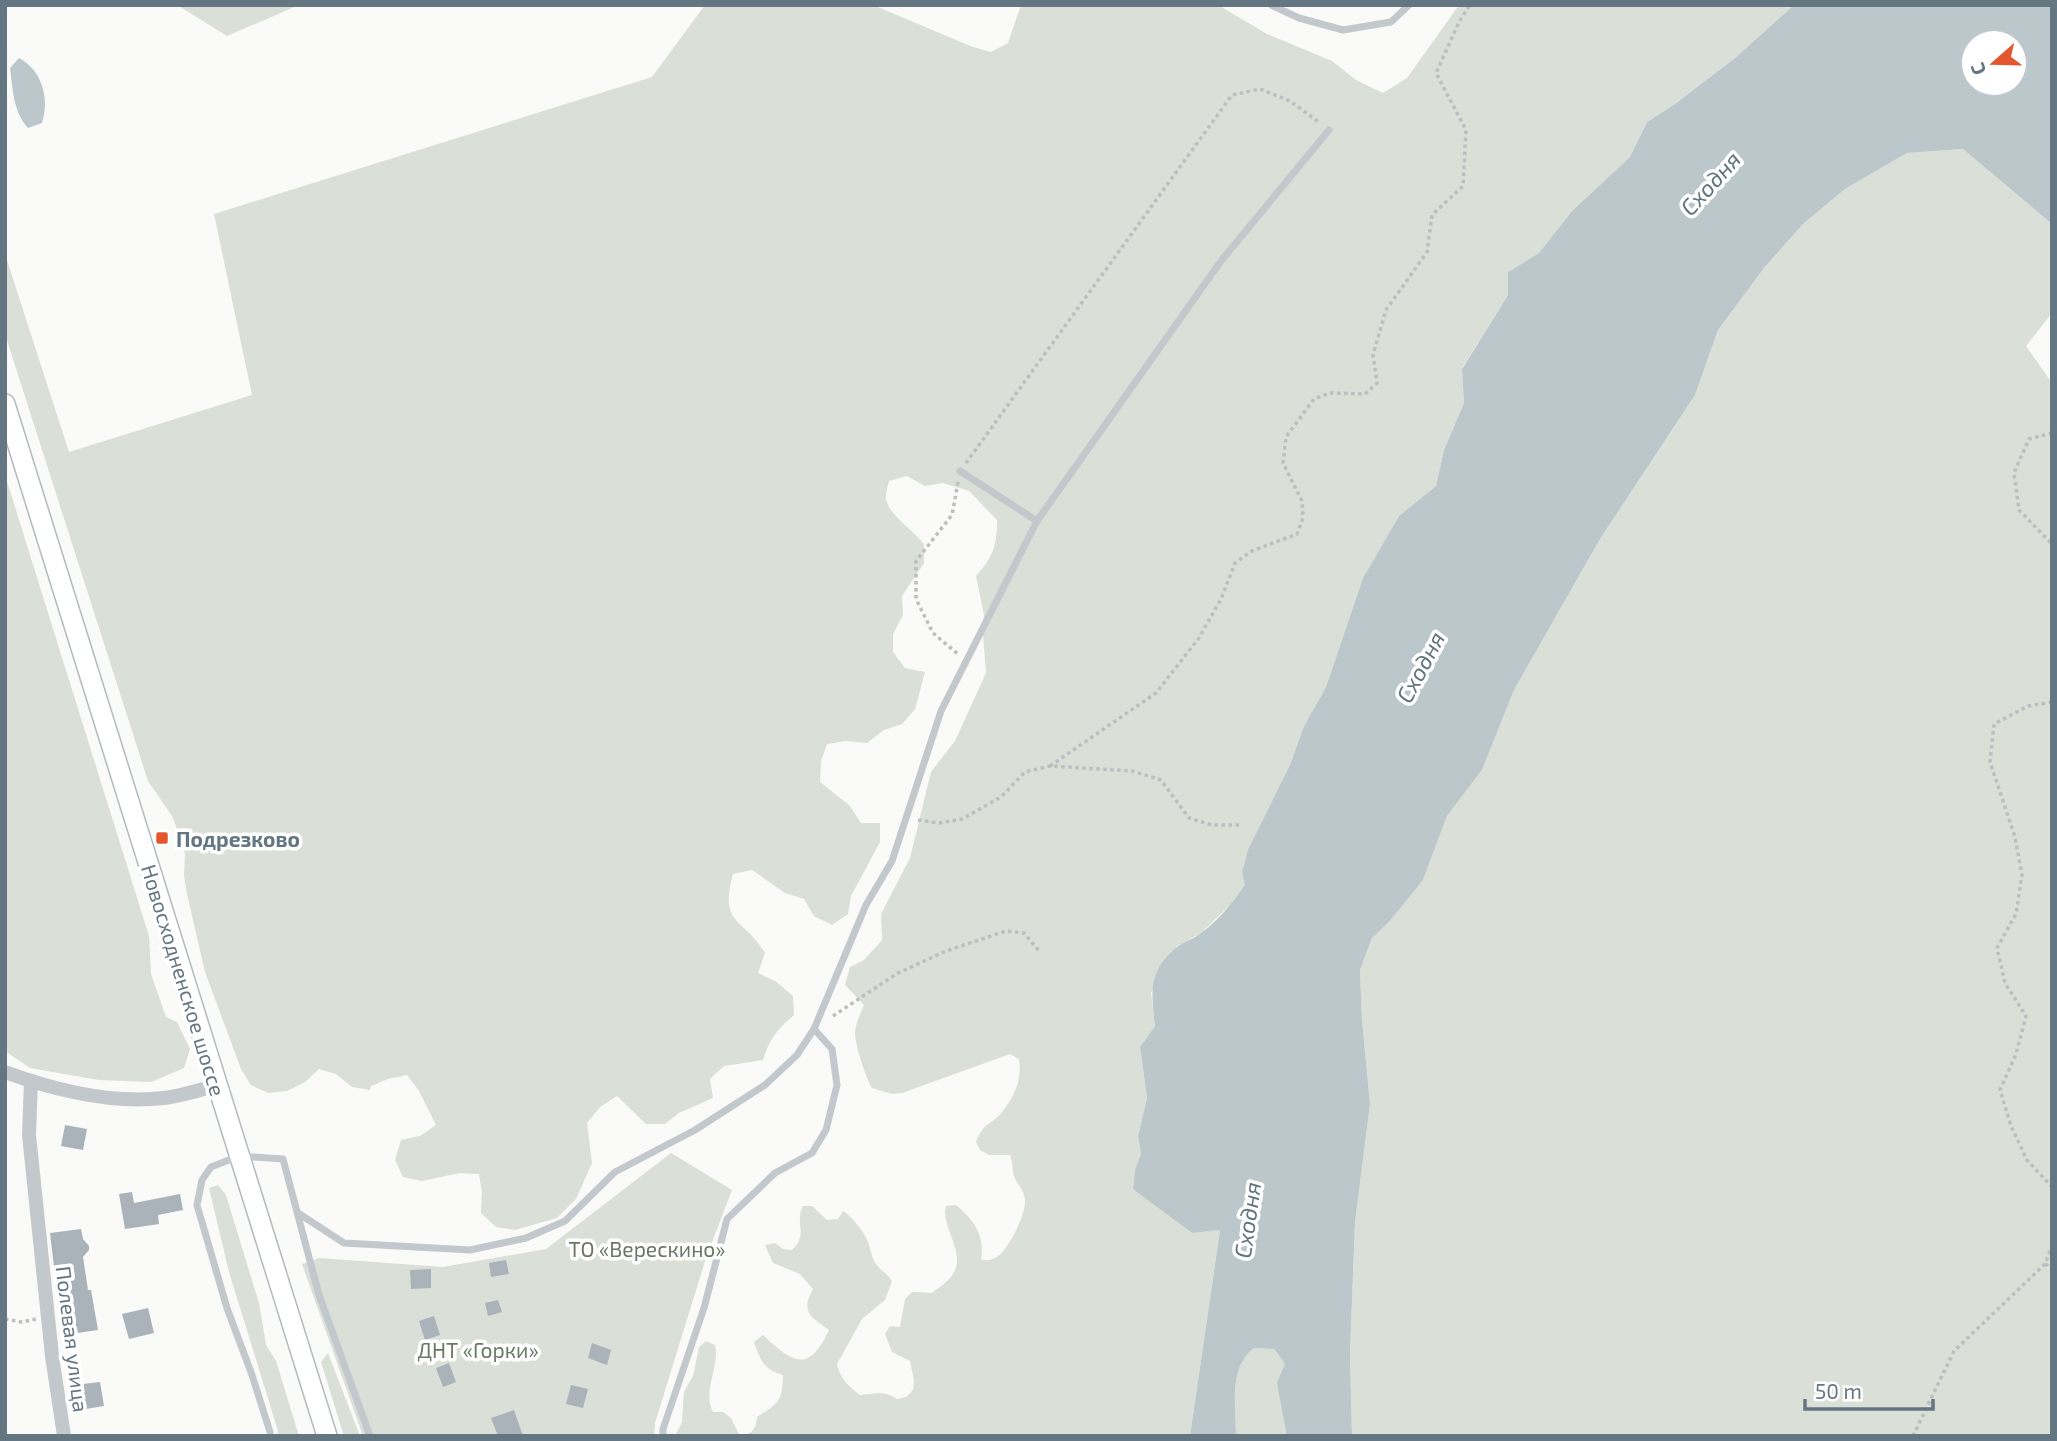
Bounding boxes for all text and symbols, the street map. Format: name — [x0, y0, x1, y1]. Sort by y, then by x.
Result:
north arrow — [1959, 28, 2029, 98]
text: С — [1965, 60, 1990, 78]
water label: Сходня — [1674, 145, 1746, 221]
water label: Сходня — [1390, 627, 1450, 707]
place label: Подрезково — [176, 826, 300, 851]
marker: Подрезково — [154, 830, 170, 846]
street label: Новосходненское шоссе — [137, 861, 231, 1099]
water label: Сходня — [1228, 1180, 1266, 1260]
park label: ТО «Верескино» — [568, 1236, 726, 1261]
street label: Полевая улица — [51, 1265, 94, 1414]
park label: ДНТ «Горки» — [417, 1337, 539, 1362]
scale bar — [1805, 1368, 1933, 1412]
text: 50 m — [1815, 1378, 1862, 1403]

